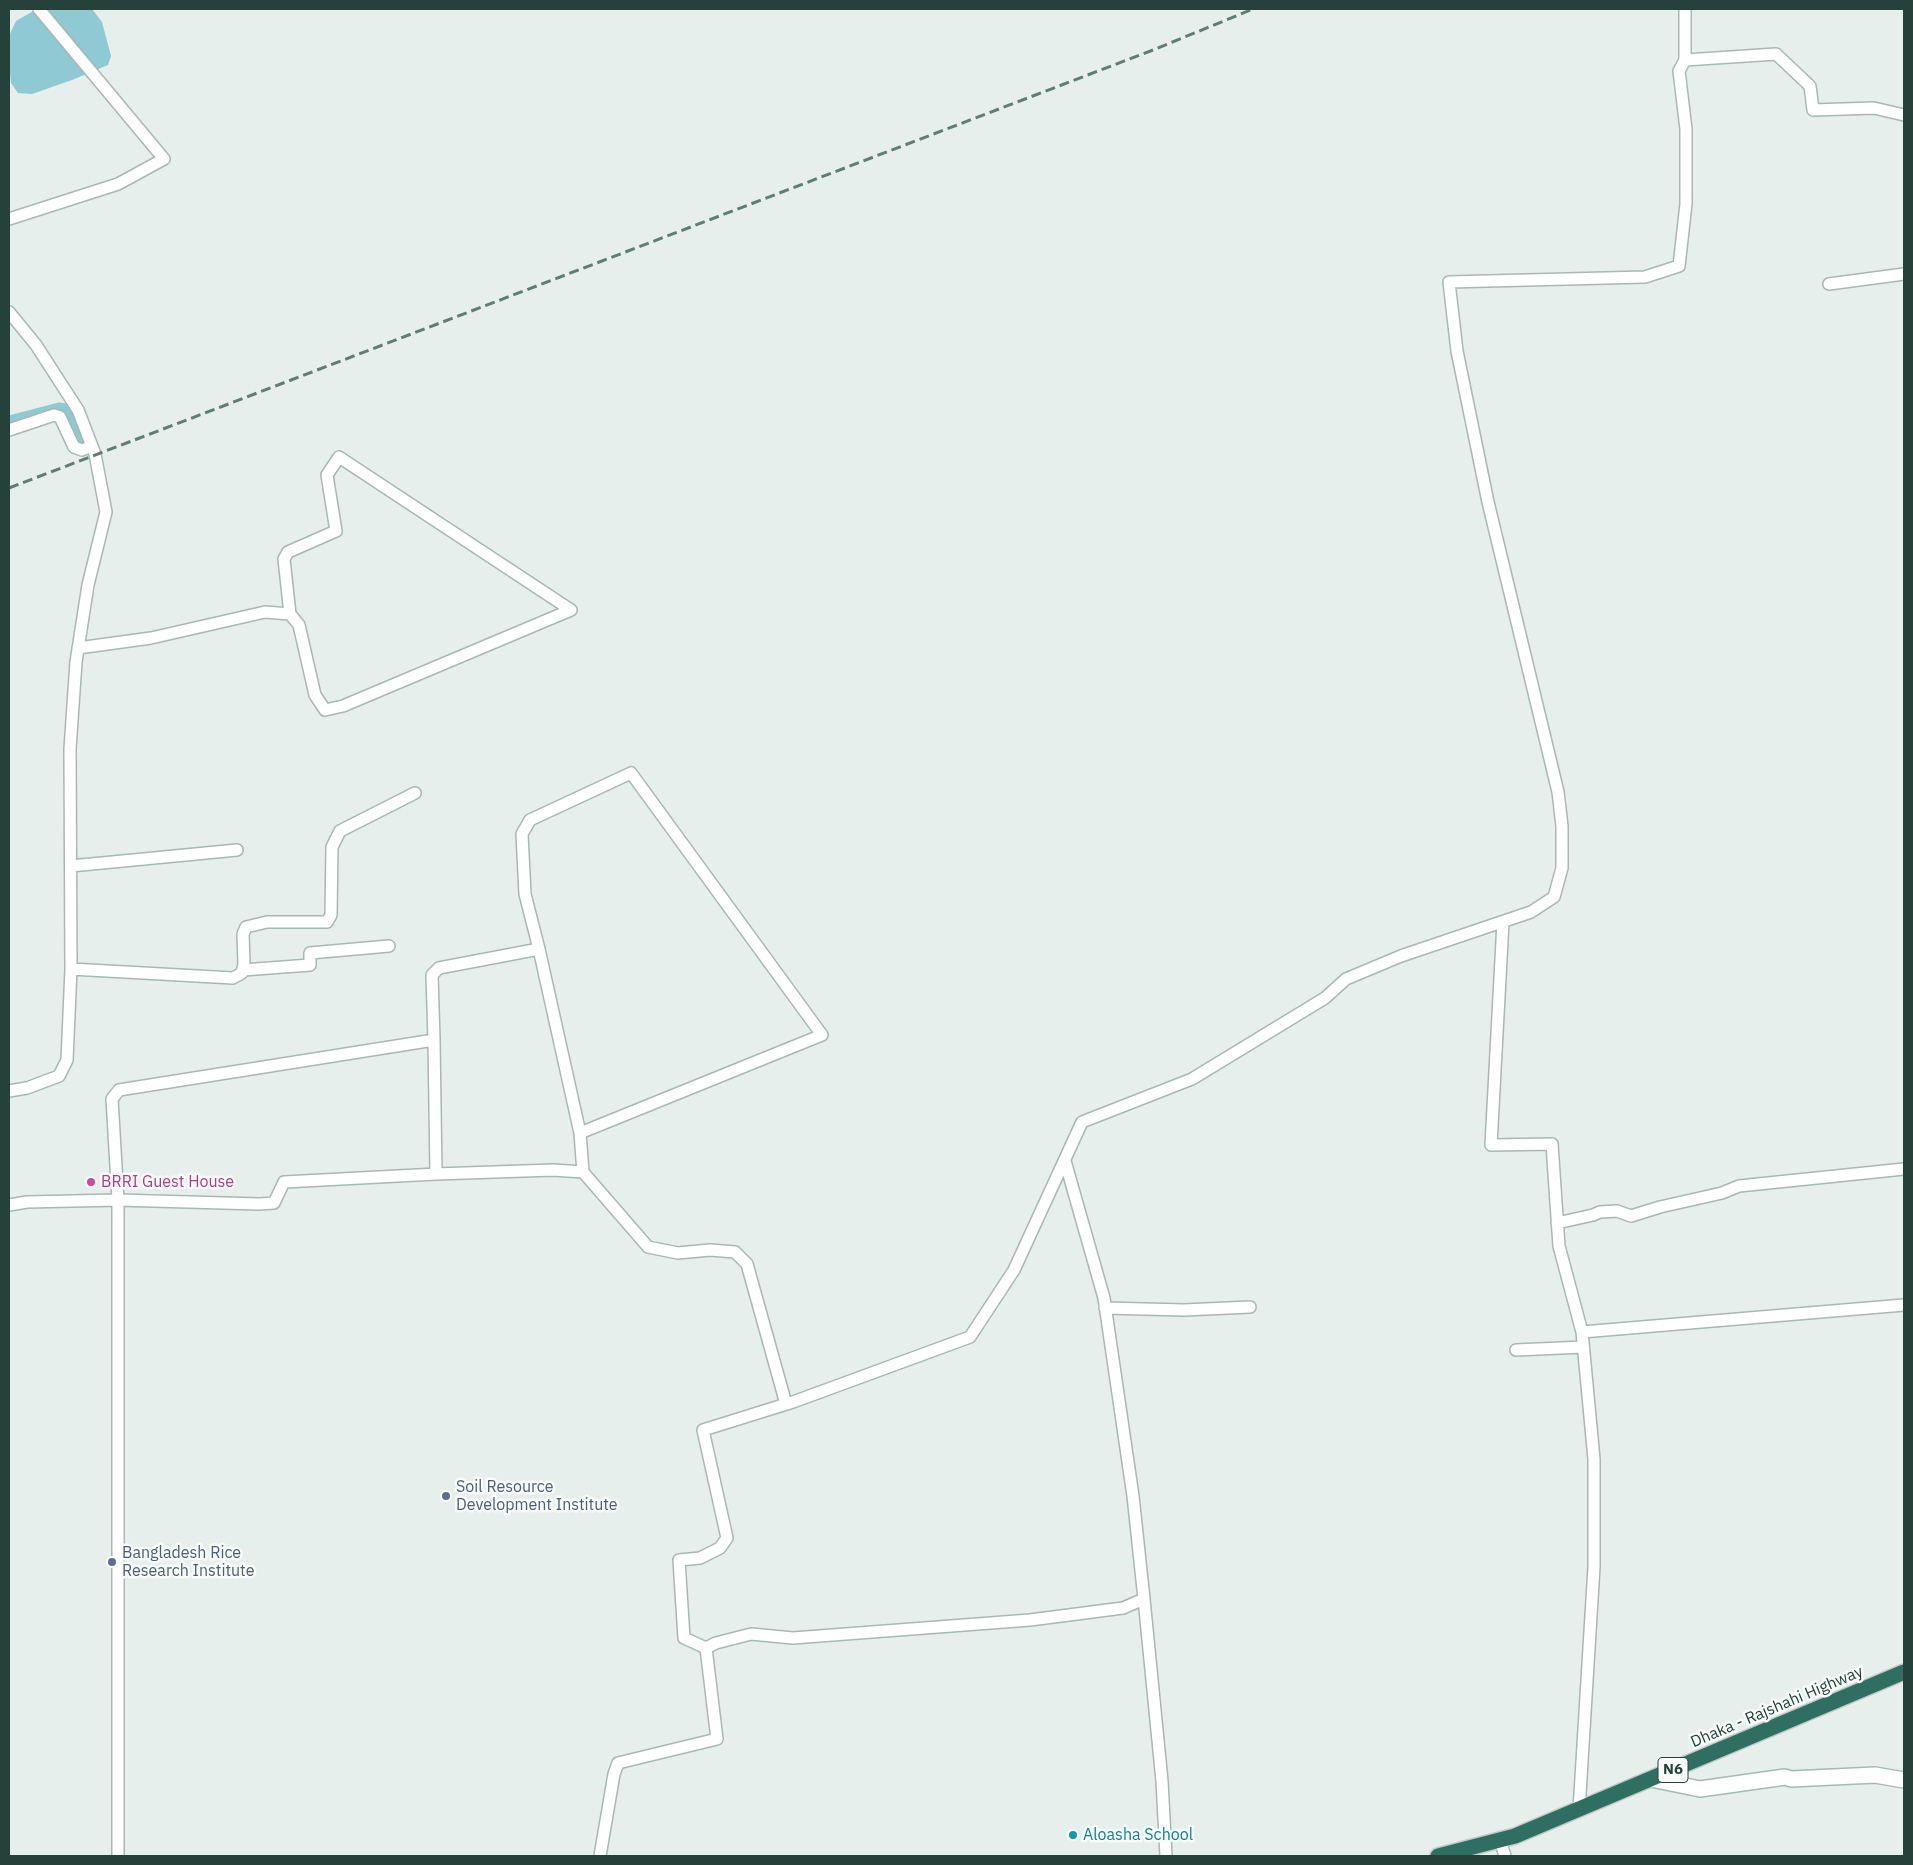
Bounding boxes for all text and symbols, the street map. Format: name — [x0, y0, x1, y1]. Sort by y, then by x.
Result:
place label: BRRI Guest House — [101, 1172, 234, 1192]
marker: BRRI Guest House — [85, 1176, 97, 1188]
place label: Soil Resource Development Institute — [456, 1477, 618, 1515]
marker: Soil Resource Development Institute — [440, 1490, 452, 1502]
place label: Bangladesh Rice Research Institute — [122, 1543, 254, 1581]
marker: Bangladesh Rice Research Institute — [106, 1556, 118, 1568]
street label: Dhaka - Rajshahi Highway — [1688, 1662, 1866, 1752]
road number: N6 — [1658, 1758, 1688, 1782]
place label: Aloasha School — [1083, 1825, 1193, 1845]
marker: Aloasha School — [1067, 1829, 1079, 1841]

